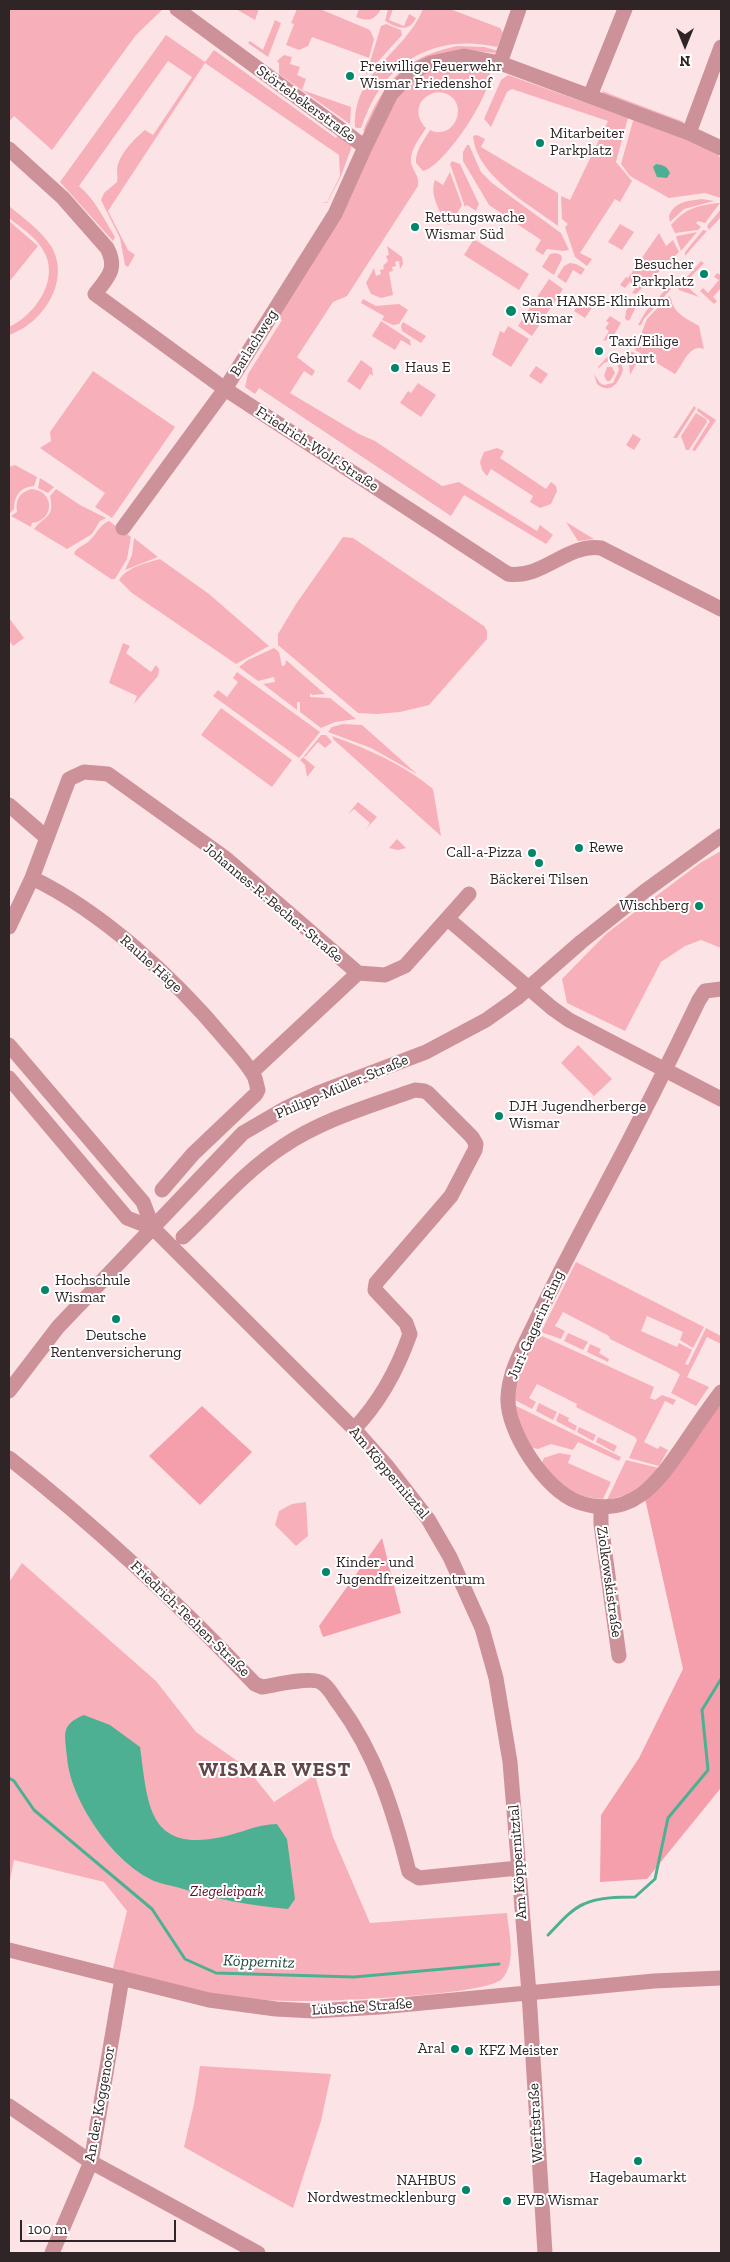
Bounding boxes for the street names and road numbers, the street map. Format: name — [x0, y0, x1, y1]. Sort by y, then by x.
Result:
street label: Störtebekerstraße — [253, 62, 359, 146]
street label: Barlachweg — [226, 306, 282, 380]
street label: Friedrich-Wolf-Straße — [252, 403, 382, 495]
street label: Johannes-R.-Becher-Straße — [200, 839, 346, 967]
street label: Rauhe Häge — [116, 931, 186, 997]
street label: Philipp-Müller-Straße — [273, 1051, 411, 1123]
street label: Juri-Gagarin-Ring — [504, 1268, 568, 1382]
street label: Am Köppernitztal — [345, 1423, 433, 1523]
street label: Ziolkowskistraße — [592, 1525, 626, 1639]
street label: Friedrich-Techen-Straße — [126, 1557, 254, 1681]
street label: Am Köppernitztal — [505, 1804, 531, 1920]
street label: Lübsche Straße — [311, 1995, 413, 2019]
street label: An der Koggenoor — [81, 2045, 119, 2163]
street label: Werftstraße — [525, 2083, 547, 2163]

